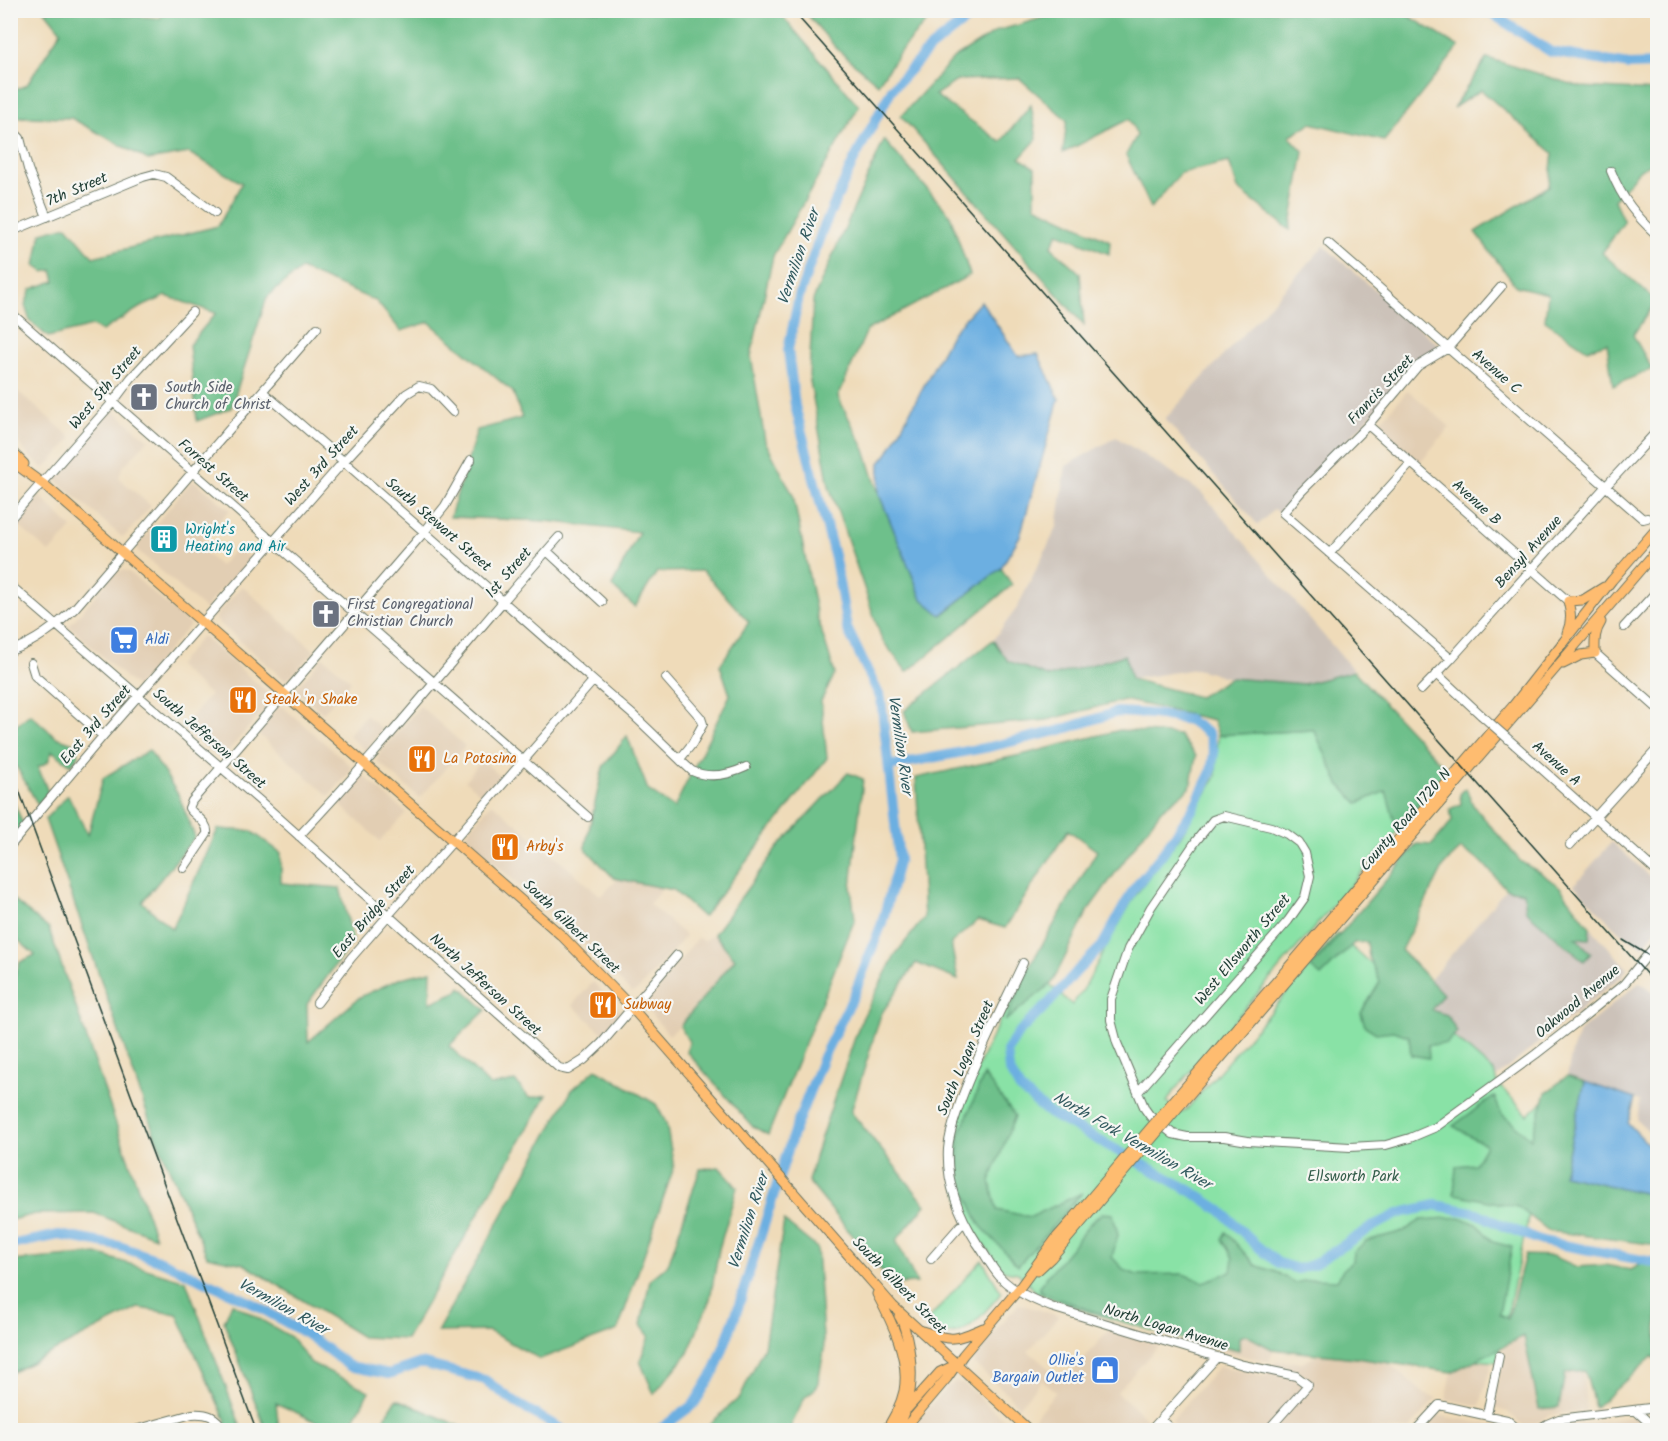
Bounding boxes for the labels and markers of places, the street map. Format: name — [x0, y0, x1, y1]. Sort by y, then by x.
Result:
place label: South Side Church of Christ — [165, 376, 271, 417]
church icon: South Side Church of Christ — [128, 381, 160, 413]
place label: Wright's Heating and Air — [185, 518, 287, 559]
building icon: Wright's Heating and Air — [148, 523, 180, 555]
place label: First Congregational Christian Church — [347, 593, 474, 634]
church icon: First Congregational Christian Church — [310, 598, 342, 630]
supermarket icon: Aldi — [108, 624, 140, 656]
place label: Aldi — [145, 628, 170, 652]
restaurant icon: Steak 'n Shake — [227, 684, 259, 716]
place label: Steak 'n Shake — [264, 688, 358, 712]
restaurant icon: La Potosina — [406, 743, 438, 775]
place label: La Potosina — [443, 747, 517, 771]
restaurant icon: Arby's — [489, 831, 521, 863]
place label: Arby's — [526, 835, 564, 859]
restaurant icon: Subway — [587, 989, 619, 1021]
place label: Subway — [624, 993, 672, 1017]
place label: Ollie's Bargain Outlet — [992, 1349, 1085, 1390]
shop icon: Ollie's Bargain Outlet — [1089, 1354, 1121, 1386]

